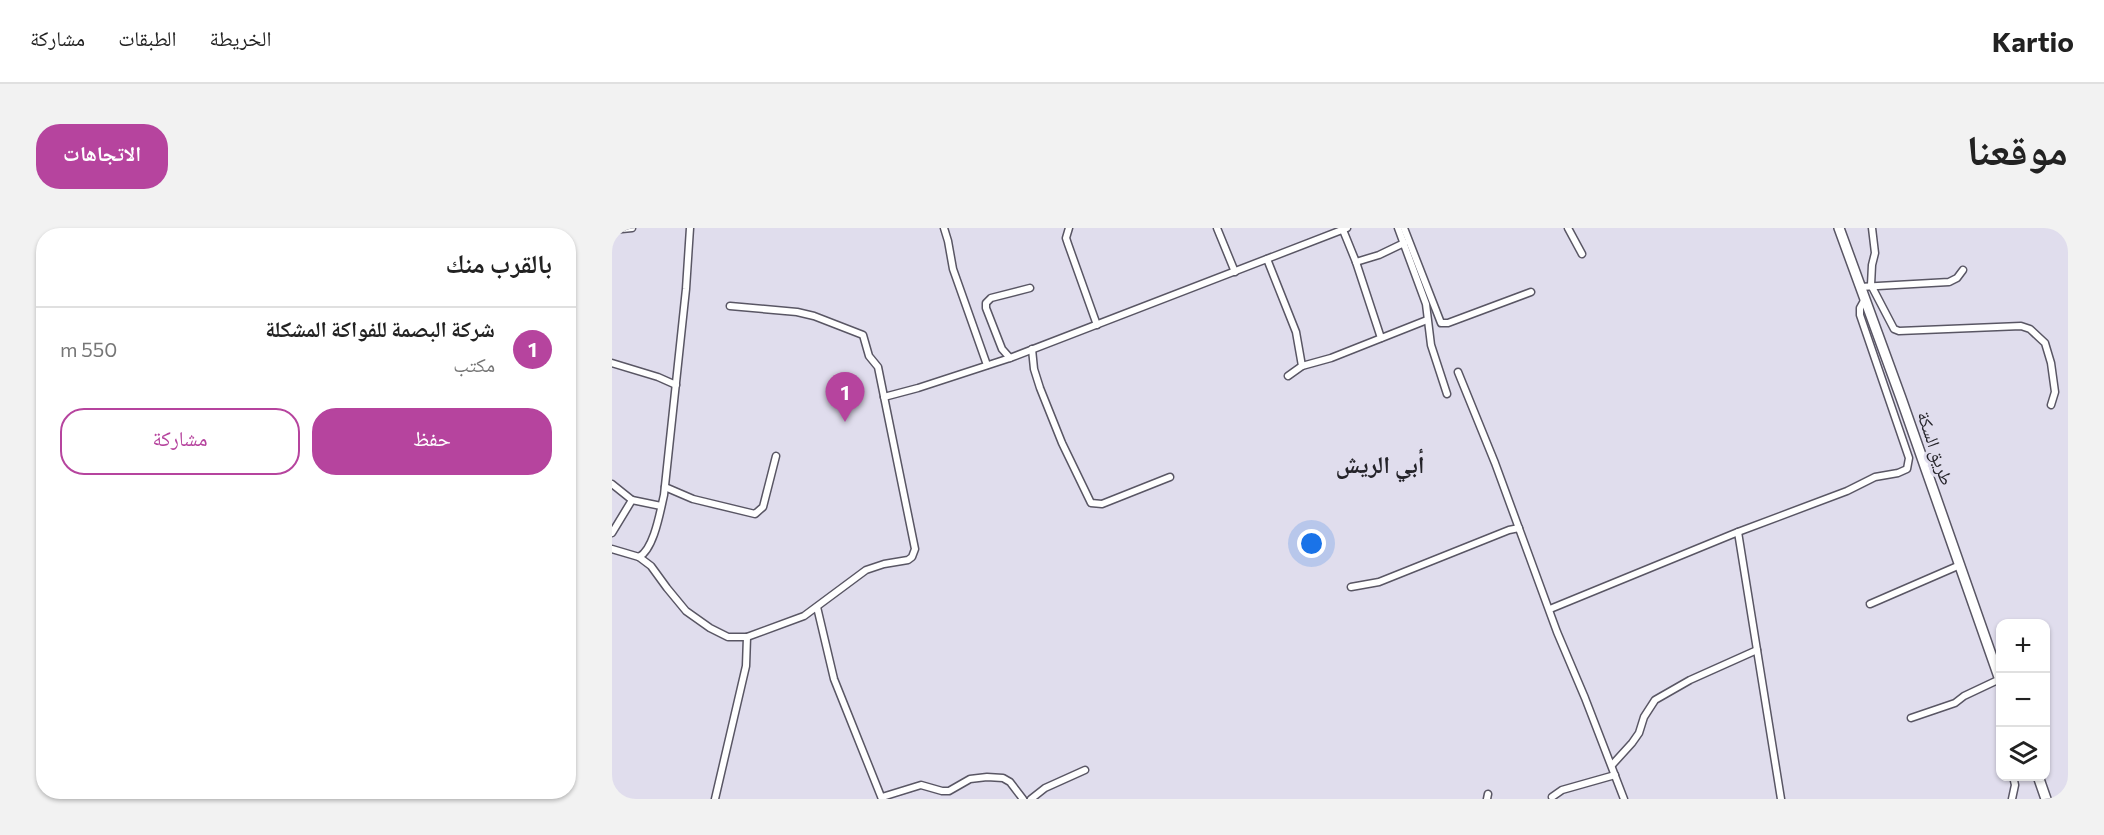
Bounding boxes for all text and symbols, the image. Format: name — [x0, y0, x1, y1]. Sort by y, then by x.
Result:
text: Kartio — [1992, 24, 2074, 58]
text: مشاركة — [30, 25, 85, 50]
text: الطبقات — [118, 25, 177, 50]
text: الخريطة — [210, 25, 271, 50]
text: موقعنا — [1967, 122, 2068, 174]
button: الاتجاهات — [36, 124, 168, 189]
text: بالقرب منك — [446, 247, 552, 278]
text: شركة البصمة للفواكة المشكلة — [265, 315, 495, 342]
text: 550 m — [60, 337, 117, 361]
text: 1 — [528, 337, 537, 361]
text: مكتب — [453, 352, 495, 376]
pin: 1 — [826, 372, 864, 422]
button: مشاركة — [60, 408, 300, 475]
button: حفظ — [312, 408, 552, 475]
street label: طريق السكة — [1912, 408, 1959, 488]
district label: أبي الريش — [1335, 448, 1425, 483]
your location — [1297, 529, 1326, 558]
map controls — [1996, 619, 2050, 781]
button: + — [1996, 619, 2050, 673]
button: − — [1996, 673, 2050, 727]
button: layers — [1996, 727, 2050, 781]

